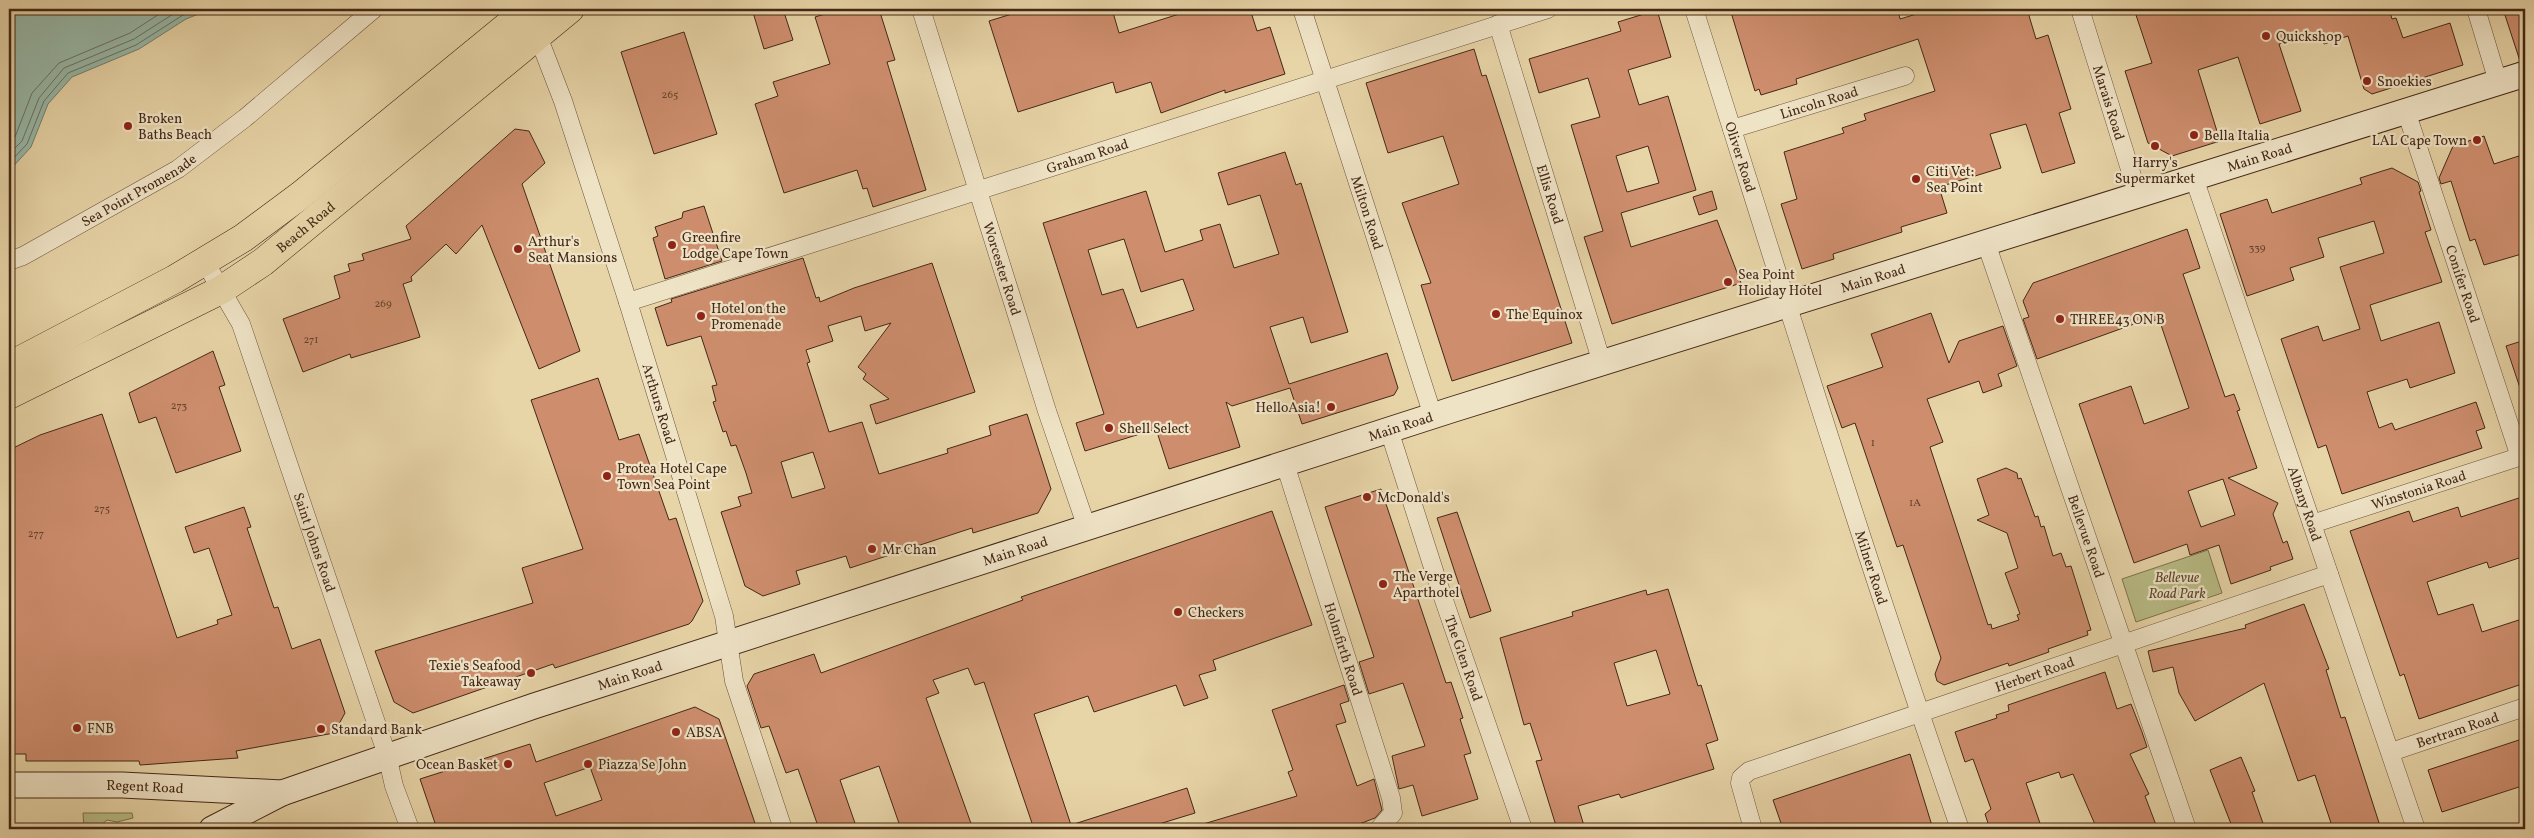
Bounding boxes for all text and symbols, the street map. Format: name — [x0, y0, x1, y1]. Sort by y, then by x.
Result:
place label: Quickshop — [2276, 28, 2342, 47]
marker: Quickshop — [2260, 30, 2272, 42]
street label: Marais Road — [2087, 63, 2128, 143]
place label: Snoekies — [2377, 73, 2432, 92]
marker: Snoekies — [2361, 75, 2373, 87]
street label: Lincoln Road — [1778, 83, 1861, 125]
house number: 265 — [662, 88, 678, 103]
place label: Broken Baths Beach — [138, 110, 212, 145]
marker: Broken Baths Beach — [122, 120, 134, 132]
street label: Oliver Road — [1719, 120, 1759, 195]
place label: Bella Italia — [2204, 127, 2270, 146]
marker: Bella Italia — [2188, 129, 2200, 141]
place label: LAL Cape Town — [2372, 132, 2467, 151]
marker: LAL Cape Town — [2471, 134, 2483, 146]
street label: Graham Road — [1044, 135, 1131, 179]
street label: Main Road — [2225, 139, 2295, 178]
marker: Harry's Supermarket — [2149, 140, 2161, 152]
street label: Sea Point Promenade — [78, 150, 201, 232]
place label: Harry's Supermarket — [2115, 154, 2195, 189]
street label: Ellis Road — [1531, 162, 1567, 227]
place label: Citi Vet: Sea Point — [1926, 163, 1983, 198]
marker: Citi Vet: Sea Point — [1910, 173, 1922, 185]
street label: Milton Road — [1345, 174, 1387, 253]
street label: Beach Road — [273, 198, 340, 258]
street label: Worcester Road — [977, 220, 1025, 318]
place label: Greenfire Lodge Cape Town — [682, 229, 789, 264]
place label: Arthur's Seat Mansions — [528, 233, 617, 268]
marker: Greenfire Lodge Cape Town — [666, 239, 678, 251]
house number: 339 — [2249, 241, 2266, 256]
marker: Arthur's Seat Mansions — [512, 243, 524, 255]
street label: Conifer Road — [2440, 243, 2483, 326]
street label: Main Road — [1839, 260, 1908, 299]
place label: Sea Point Holiday Hotel — [1738, 266, 1822, 301]
marker: Sea Point Holiday Hotel — [1722, 276, 1734, 288]
house number: 269 — [374, 297, 392, 312]
place label: Hotel on the Promenade — [711, 300, 786, 335]
place label: The Equinox — [1506, 306, 1583, 325]
marker: The Equinox — [1490, 308, 1502, 320]
marker: Hotel on the Promenade — [695, 310, 707, 322]
place label: THREE43 ON B — [2070, 311, 2165, 330]
marker: THREE43 ON B — [2054, 313, 2066, 325]
house number: 271 — [303, 333, 319, 348]
street label: Arthurs Road — [636, 362, 679, 447]
house number: 273 — [171, 399, 187, 414]
place label: HelloAsia! — [1255, 399, 1321, 418]
marker: HelloAsia! — [1325, 401, 1337, 413]
street label: Main Road — [1366, 408, 1436, 447]
place label: Shell Select — [1119, 420, 1189, 439]
marker: Shell Select — [1103, 422, 1115, 434]
house number: 1 — [1871, 436, 1875, 451]
place label: Protea Hotel Cape Town Sea Point — [617, 460, 727, 495]
street label: Albany Road — [2282, 464, 2325, 544]
street label: Winstonia Road — [2369, 467, 2469, 515]
marker: Protea Hotel Cape Town Sea Point — [601, 470, 613, 482]
place label: McDonald's — [1377, 489, 1450, 508]
street label: Saint Johns Road — [288, 490, 339, 595]
marker: McDonald's — [1361, 491, 1373, 503]
street label: Bellevue Road — [2062, 493, 2108, 581]
house number: 1A — [1909, 496, 1921, 511]
house number: 275 — [94, 502, 110, 517]
house number: 277 — [28, 527, 44, 542]
street label: Milner Road — [1849, 528, 1891, 607]
street label: Main Road — [981, 533, 1051, 571]
place label: Mr Chan — [882, 541, 937, 560]
marker: Mr Chan — [866, 543, 878, 555]
place label: The Verge Aparthotel — [1393, 568, 1459, 603]
park label: Bellevue Road Park — [2148, 569, 2206, 604]
marker: The Verge Aparthotel — [1377, 578, 1389, 590]
street label: Holmfirth Road — [1319, 600, 1366, 698]
place label: Checkers — [1188, 604, 1244, 623]
marker: Checkers — [1172, 606, 1184, 618]
street label: The Glen Road — [1439, 613, 1486, 704]
street label: Herbert Road — [1993, 653, 2077, 698]
place label: Texie's Seafood Takeaway — [429, 657, 521, 692]
street label: Main Road — [595, 657, 665, 696]
marker: Texie's Seafood Takeaway — [525, 667, 537, 679]
street label: Bertram Road — [2414, 708, 2502, 754]
place label: FNB — [87, 720, 114, 739]
place label: Standard Bank — [331, 721, 422, 740]
marker: FNB — [71, 722, 83, 734]
marker: Standard Bank — [315, 723, 327, 735]
place label: ABSA — [686, 724, 722, 743]
marker: ABSA — [670, 726, 682, 738]
place label: Ocean Basket — [416, 756, 498, 775]
place label: Piazza Se John — [598, 756, 687, 775]
marker: Ocean Basket — [502, 758, 514, 770]
marker: Piazza Se John — [582, 758, 594, 770]
street label: Regent Road — [106, 777, 184, 799]

